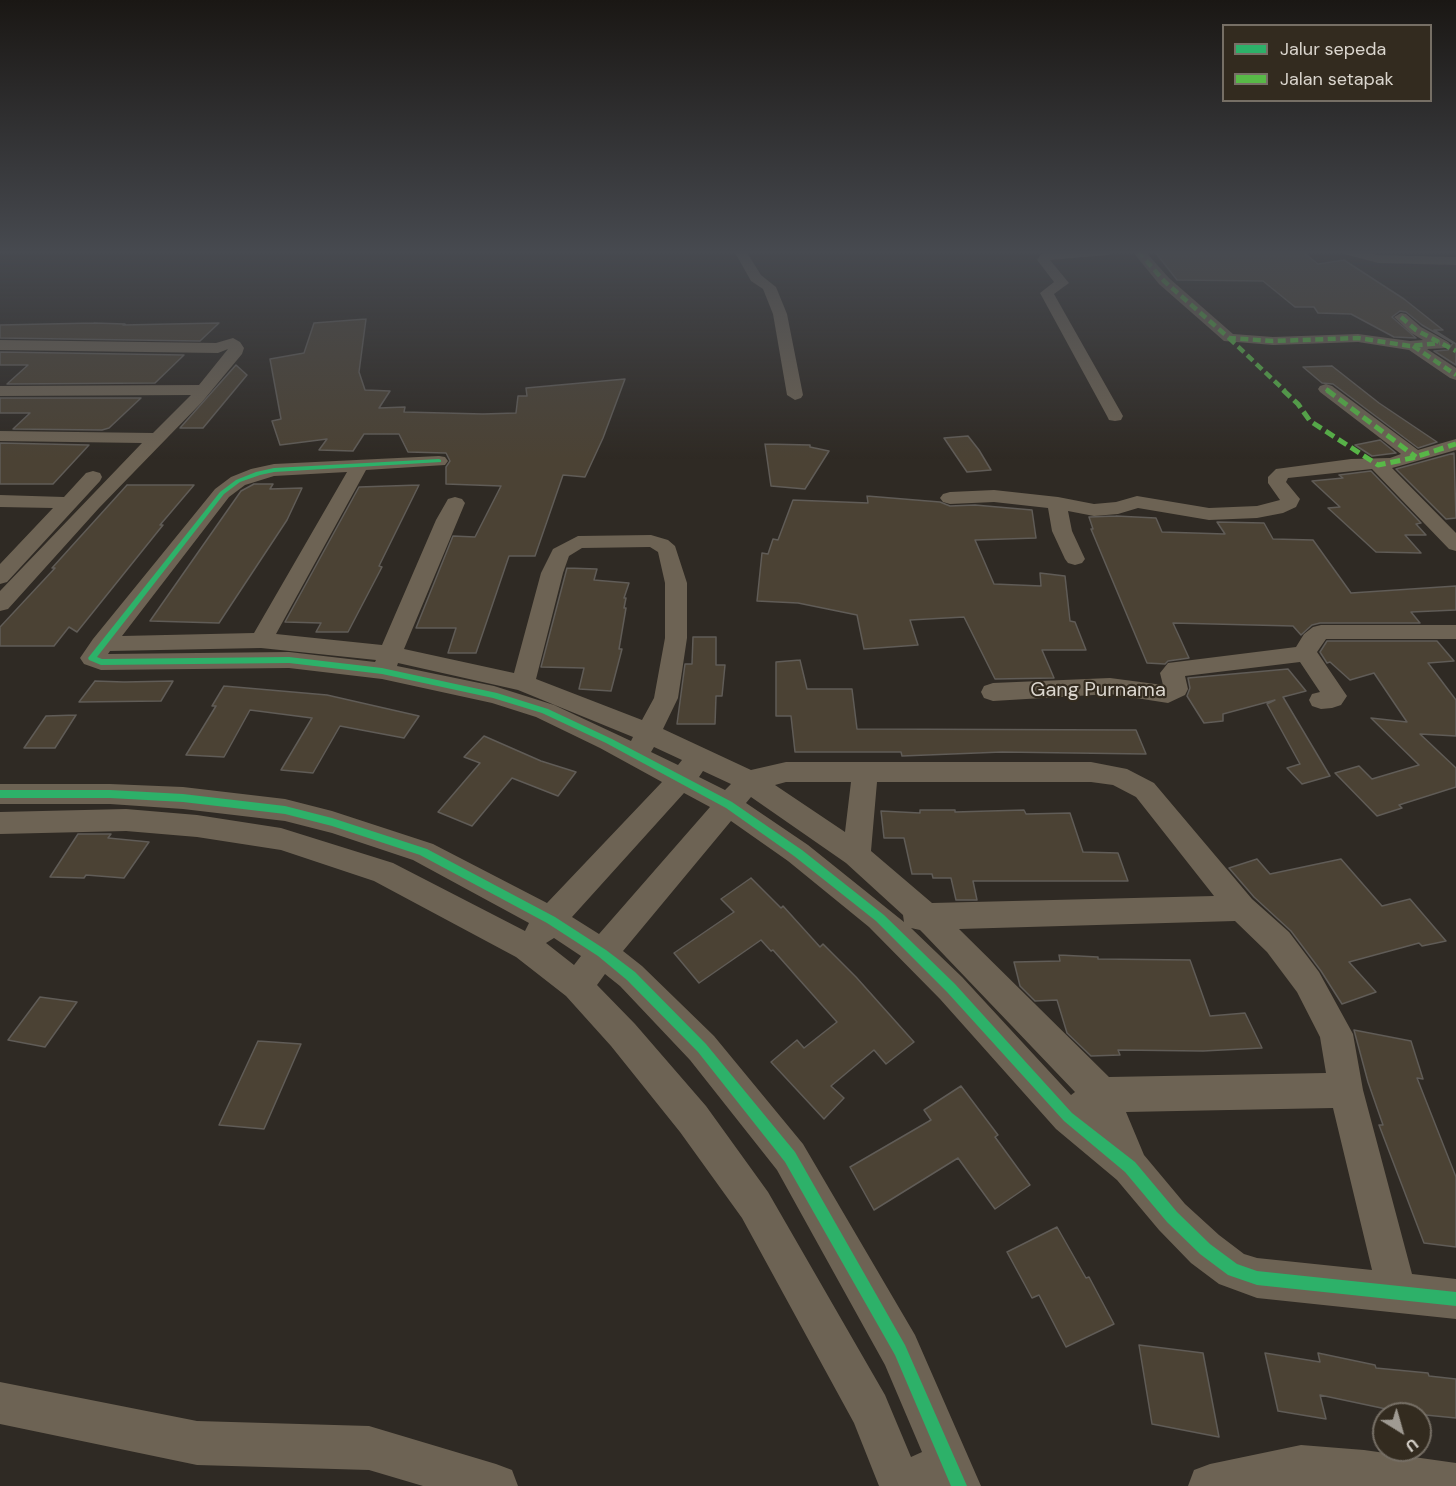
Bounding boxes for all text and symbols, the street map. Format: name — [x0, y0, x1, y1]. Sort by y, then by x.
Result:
legend — [1222, 24, 1432, 102]
text: Jalur sepeda — [1280, 37, 1386, 61]
text: Jalan setapak — [1280, 67, 1394, 91]
street label: Gang Purnama — [1030, 679, 1166, 703]
north arrow — [1372, 1402, 1432, 1462]
text: U — [1401, 1433, 1423, 1457]

